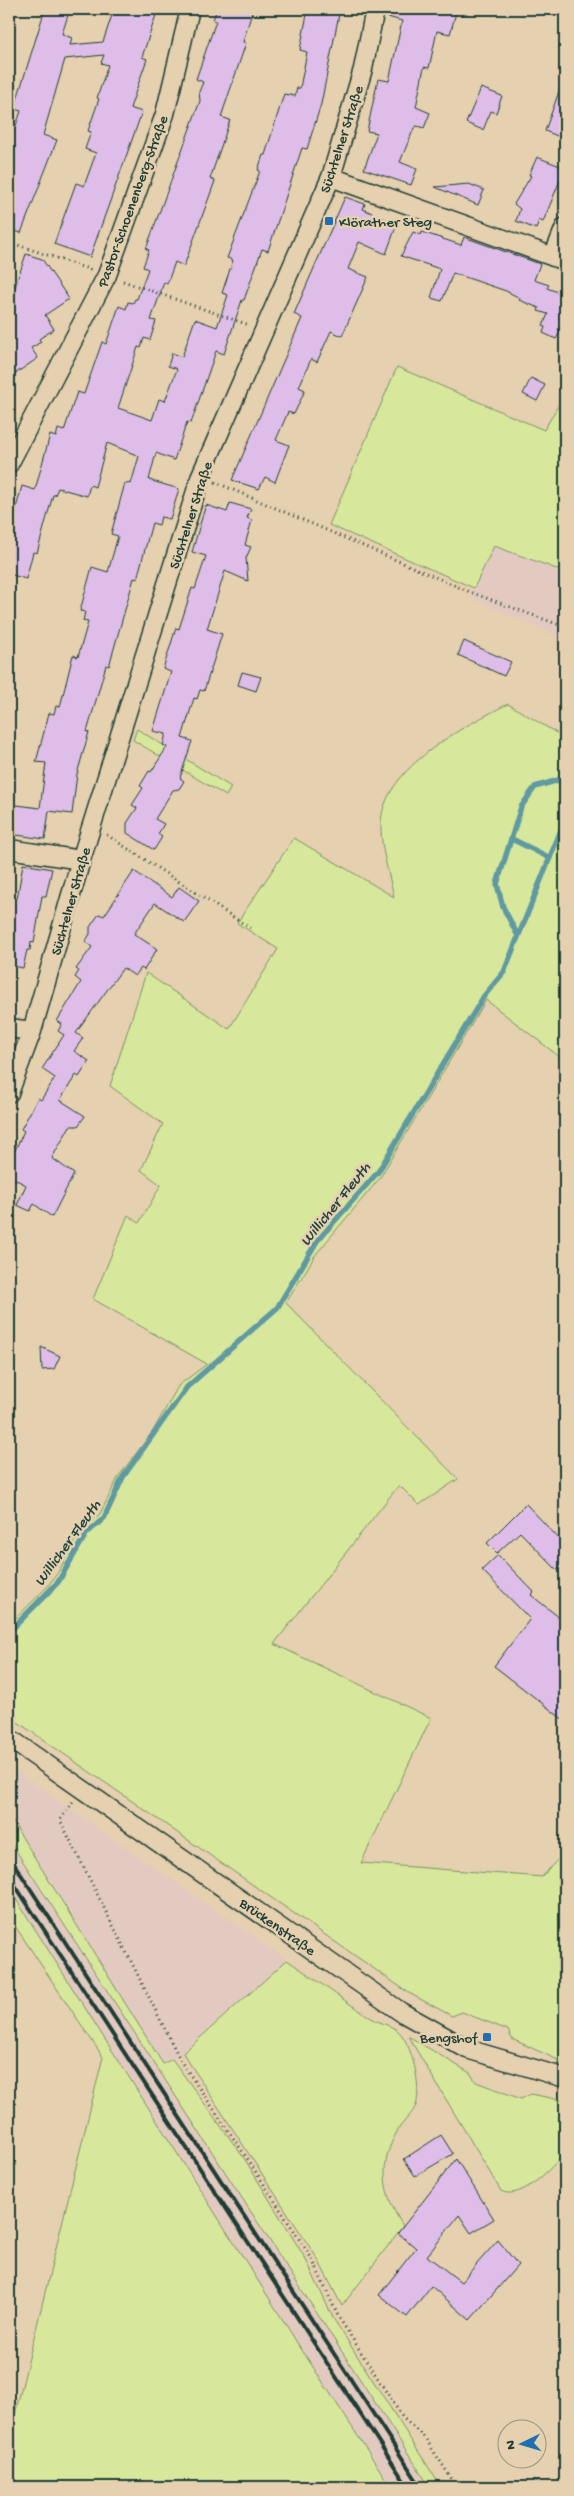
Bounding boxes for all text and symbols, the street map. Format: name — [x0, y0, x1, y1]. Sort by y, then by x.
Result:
street label: Süchtelner Straße — [317, 84, 369, 195]
street label: Pastor-Schoenenberg-Straße — [94, 113, 173, 291]
place label: Klörather Steg — [339, 214, 432, 232]
marker: Klörather Steg — [323, 215, 335, 227]
street label: Süchtelner Straße — [166, 460, 218, 571]
street label: Süchtelner Straße — [48, 845, 96, 958]
water label: Willicher Fleuth — [297, 1159, 376, 1251]
water label: Willicher Fleuth — [31, 1497, 107, 1591]
street label: Brückenstraße — [234, 1894, 319, 1961]
place label: Bengshof — [419, 2030, 478, 2048]
marker: Bengshof — [481, 2031, 493, 2043]
north arrow — [496, 2418, 546, 2468]
text: N — [503, 2440, 520, 2450]

